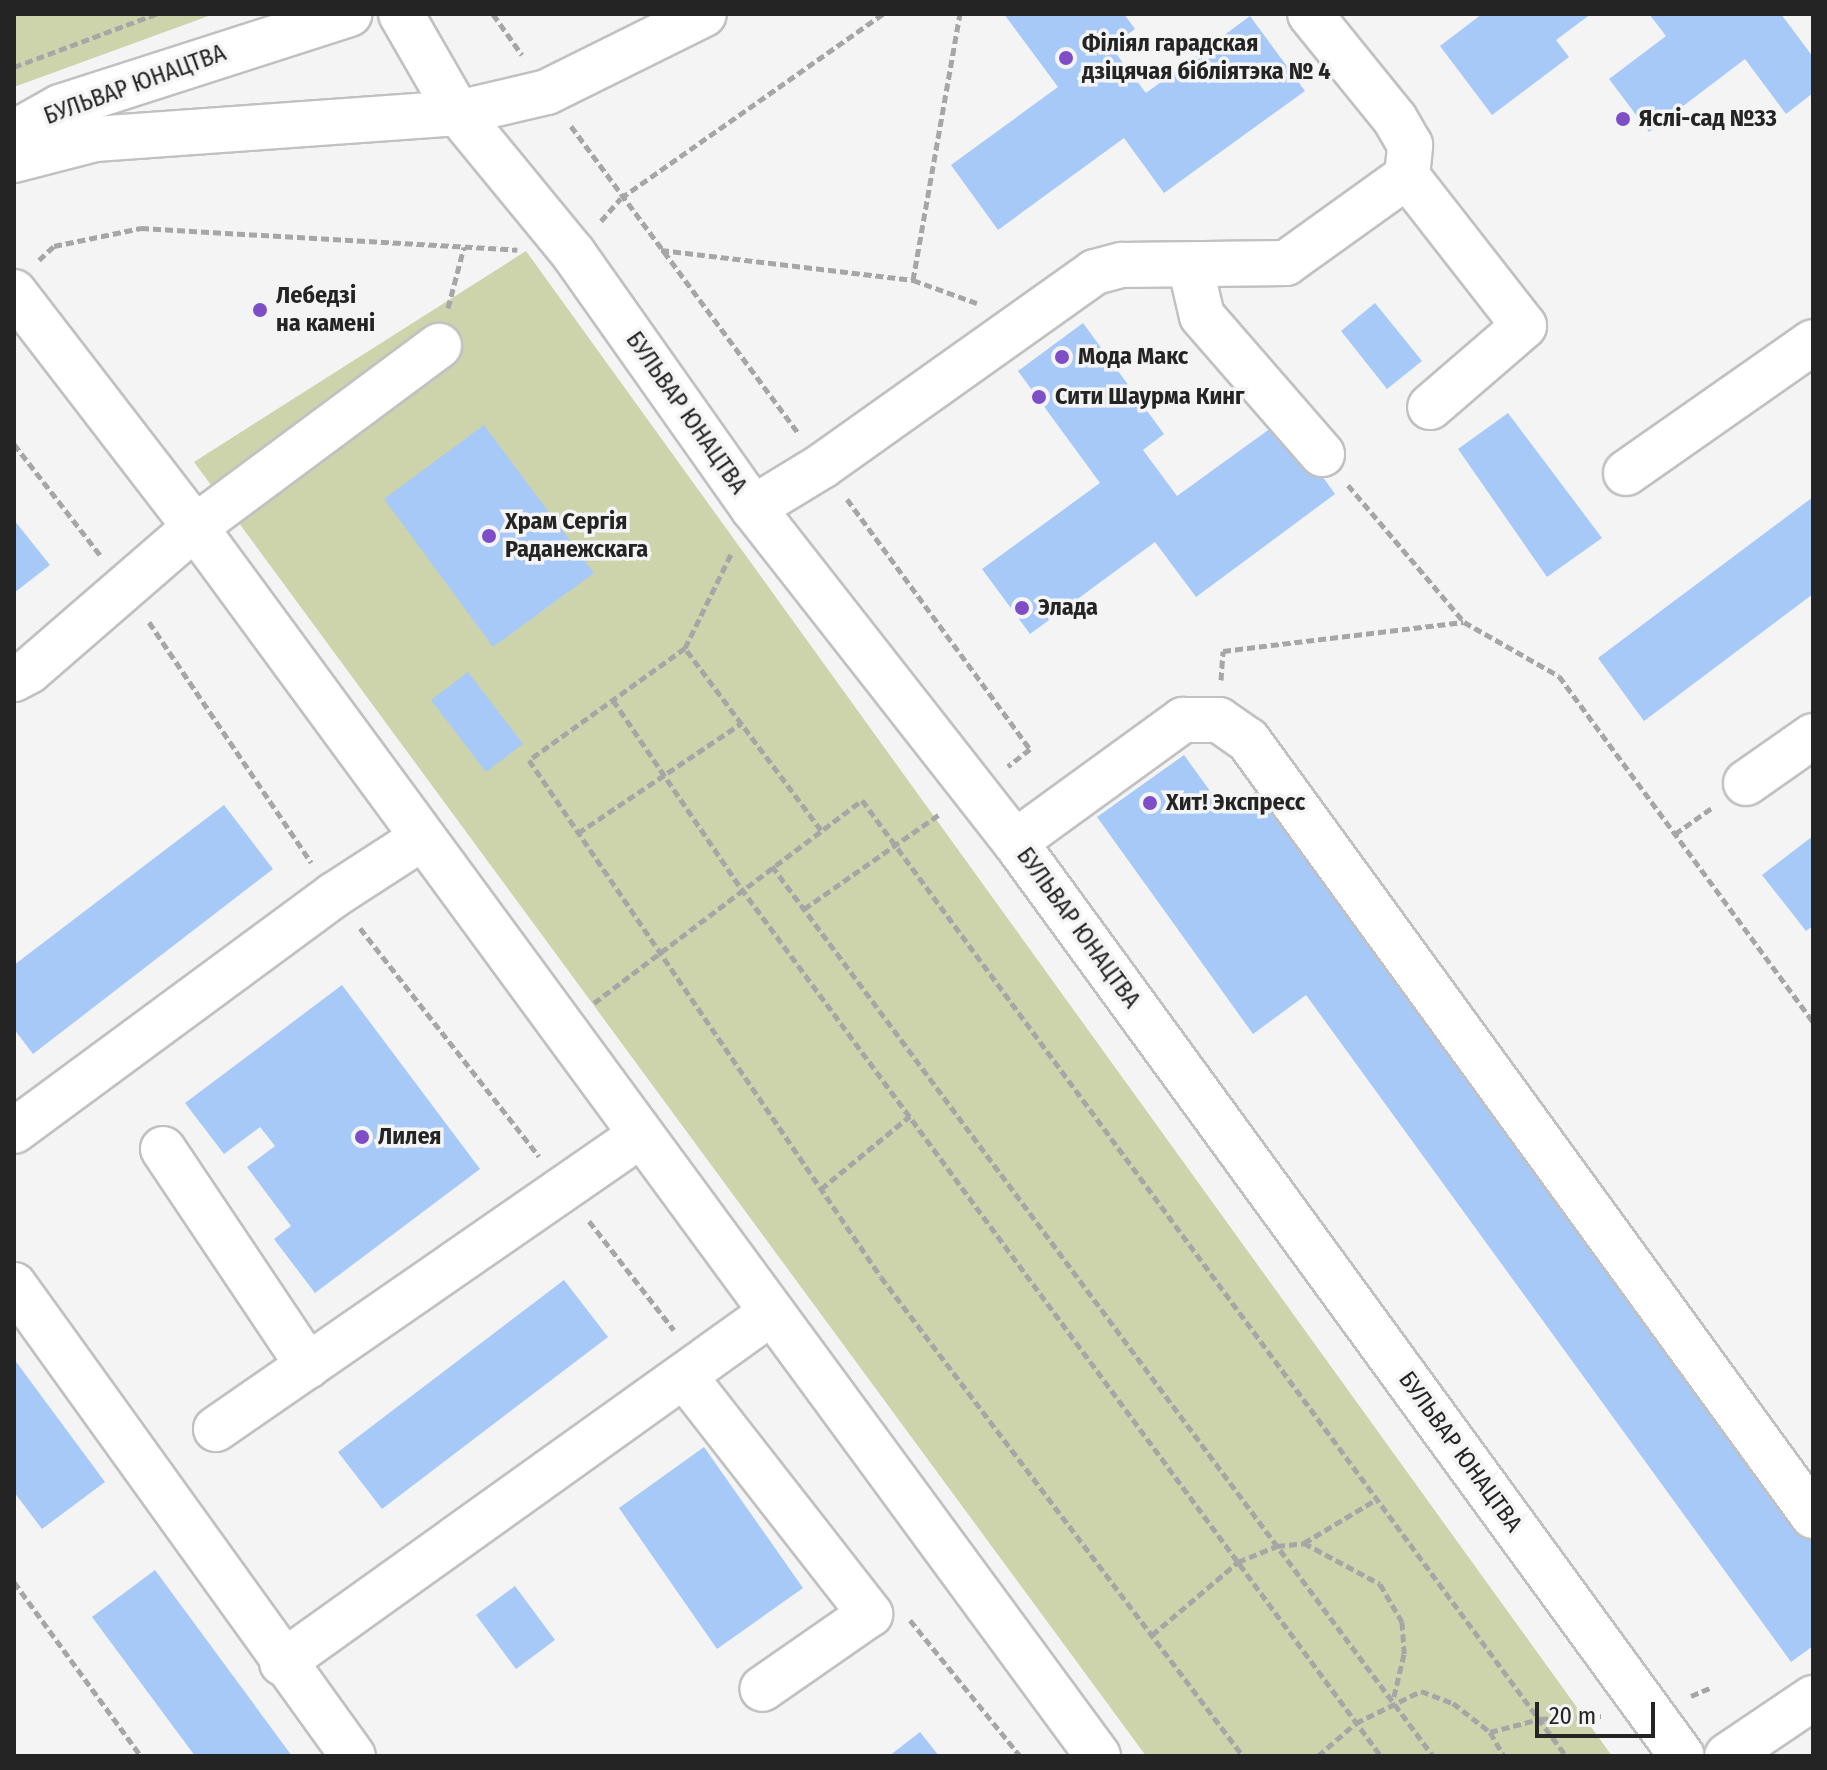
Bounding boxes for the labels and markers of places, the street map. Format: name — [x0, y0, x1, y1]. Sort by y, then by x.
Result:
place label: Філіял гарадская дзіцячая бібліятэка № 4 — [1082, 30, 1331, 86]
marker: Філіял гарадская дзіцячая бібліятэка № 4 — [1057, 49, 1075, 67]
place label: Яслі-сад №33 — [1639, 105, 1777, 133]
marker: Яслі-сад №33 — [1614, 110, 1632, 128]
place label: Лебедзі на камені — [276, 282, 375, 338]
marker: Лебедзі на камені — [251, 301, 269, 319]
place label: Мода Макс — [1078, 343, 1188, 371]
marker: Мода Макс — [1053, 348, 1071, 366]
place label: Сити Шаурма Кинг — [1055, 383, 1244, 411]
marker: Сити Шаурма Кинг — [1030, 388, 1048, 406]
place label: Храм Сергія Раданежскага — [505, 508, 648, 564]
marker: Храм Сергія Раданежскага — [480, 527, 498, 545]
place label: Элада — [1038, 594, 1098, 622]
marker: Элада — [1013, 599, 1031, 617]
place label: Хит! Экспресс — [1166, 789, 1305, 817]
marker: Хит! Экспресс — [1141, 794, 1159, 812]
place label: Лилея — [378, 1123, 441, 1151]
marker: Лилея — [353, 1128, 371, 1146]

